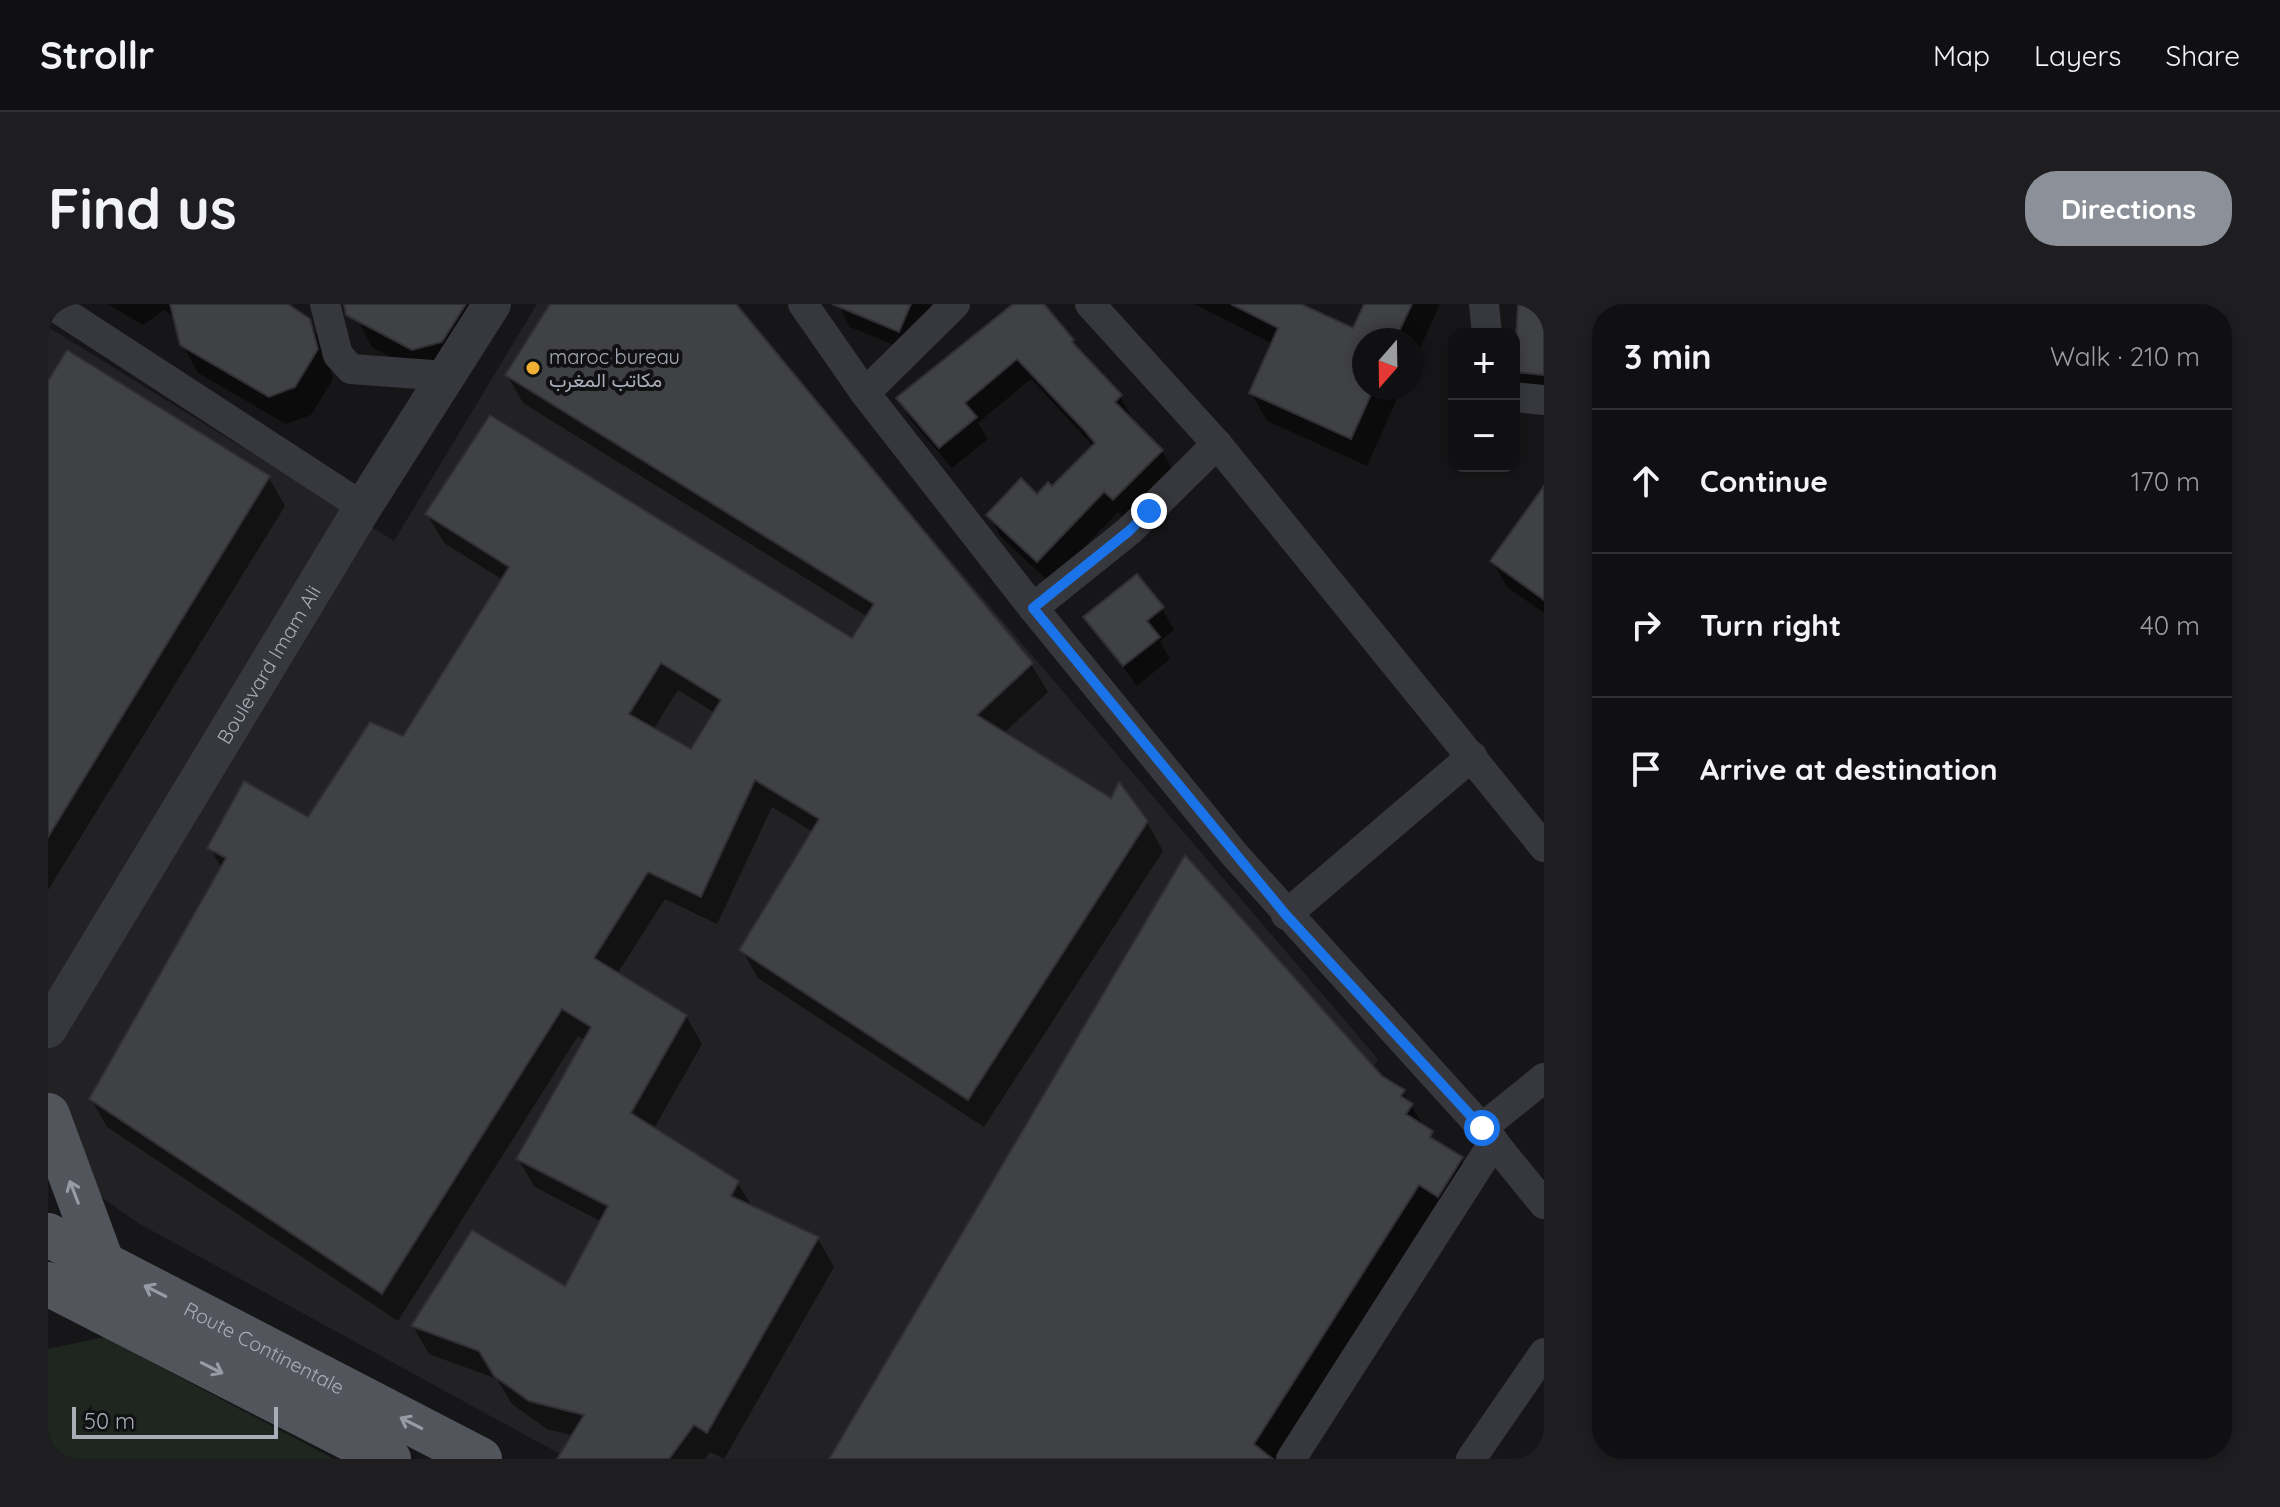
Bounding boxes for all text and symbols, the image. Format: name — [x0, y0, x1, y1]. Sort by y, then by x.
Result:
text: Strollr — [40, 31, 155, 79]
text: Map — [1933, 38, 1990, 73]
text: Layers — [2034, 38, 2121, 73]
text: Share — [2165, 38, 2240, 73]
button: Directions — [2025, 171, 2232, 246]
text: Find us — [48, 173, 237, 243]
north arrow — [1352, 328, 1424, 400]
map controls — [1448, 328, 1520, 472]
button: + — [1448, 328, 1520, 400]
text: 3 min — [1624, 335, 1711, 378]
text: Walk · 210 m — [2050, 340, 2200, 373]
place label: maroc bureau مكاتب المغرب — [549, 344, 680, 393]
marker: maroc bureau مكاتب المغرب — [524, 359, 542, 377]
button: − — [1448, 400, 1520, 472]
icon: ahead — [1624, 459, 1668, 503]
text: Continue — [1700, 462, 1828, 500]
text: 170 m — [2131, 465, 2200, 498]
route end — [1131, 493, 1167, 529]
street label: Boulevard Imam Ali — [211, 581, 325, 748]
icon: right — [1624, 603, 1668, 647]
text: Turn right — [1700, 606, 1841, 644]
text: 40 m — [2140, 609, 2200, 642]
icon: arrive — [1624, 747, 1668, 791]
text: Arrive at destination — [1700, 750, 1998, 788]
route start — [1464, 1110, 1500, 1146]
one-way arrow — [66, 1180, 80, 1205]
one-way arrow — [143, 1283, 167, 1299]
street label: Route Continentale — [180, 1295, 349, 1399]
one-way arrow — [200, 1360, 224, 1376]
scale bar — [72, 1403, 278, 1439]
text: 50 m — [84, 1407, 135, 1435]
one-way arrow — [399, 1415, 423, 1431]

